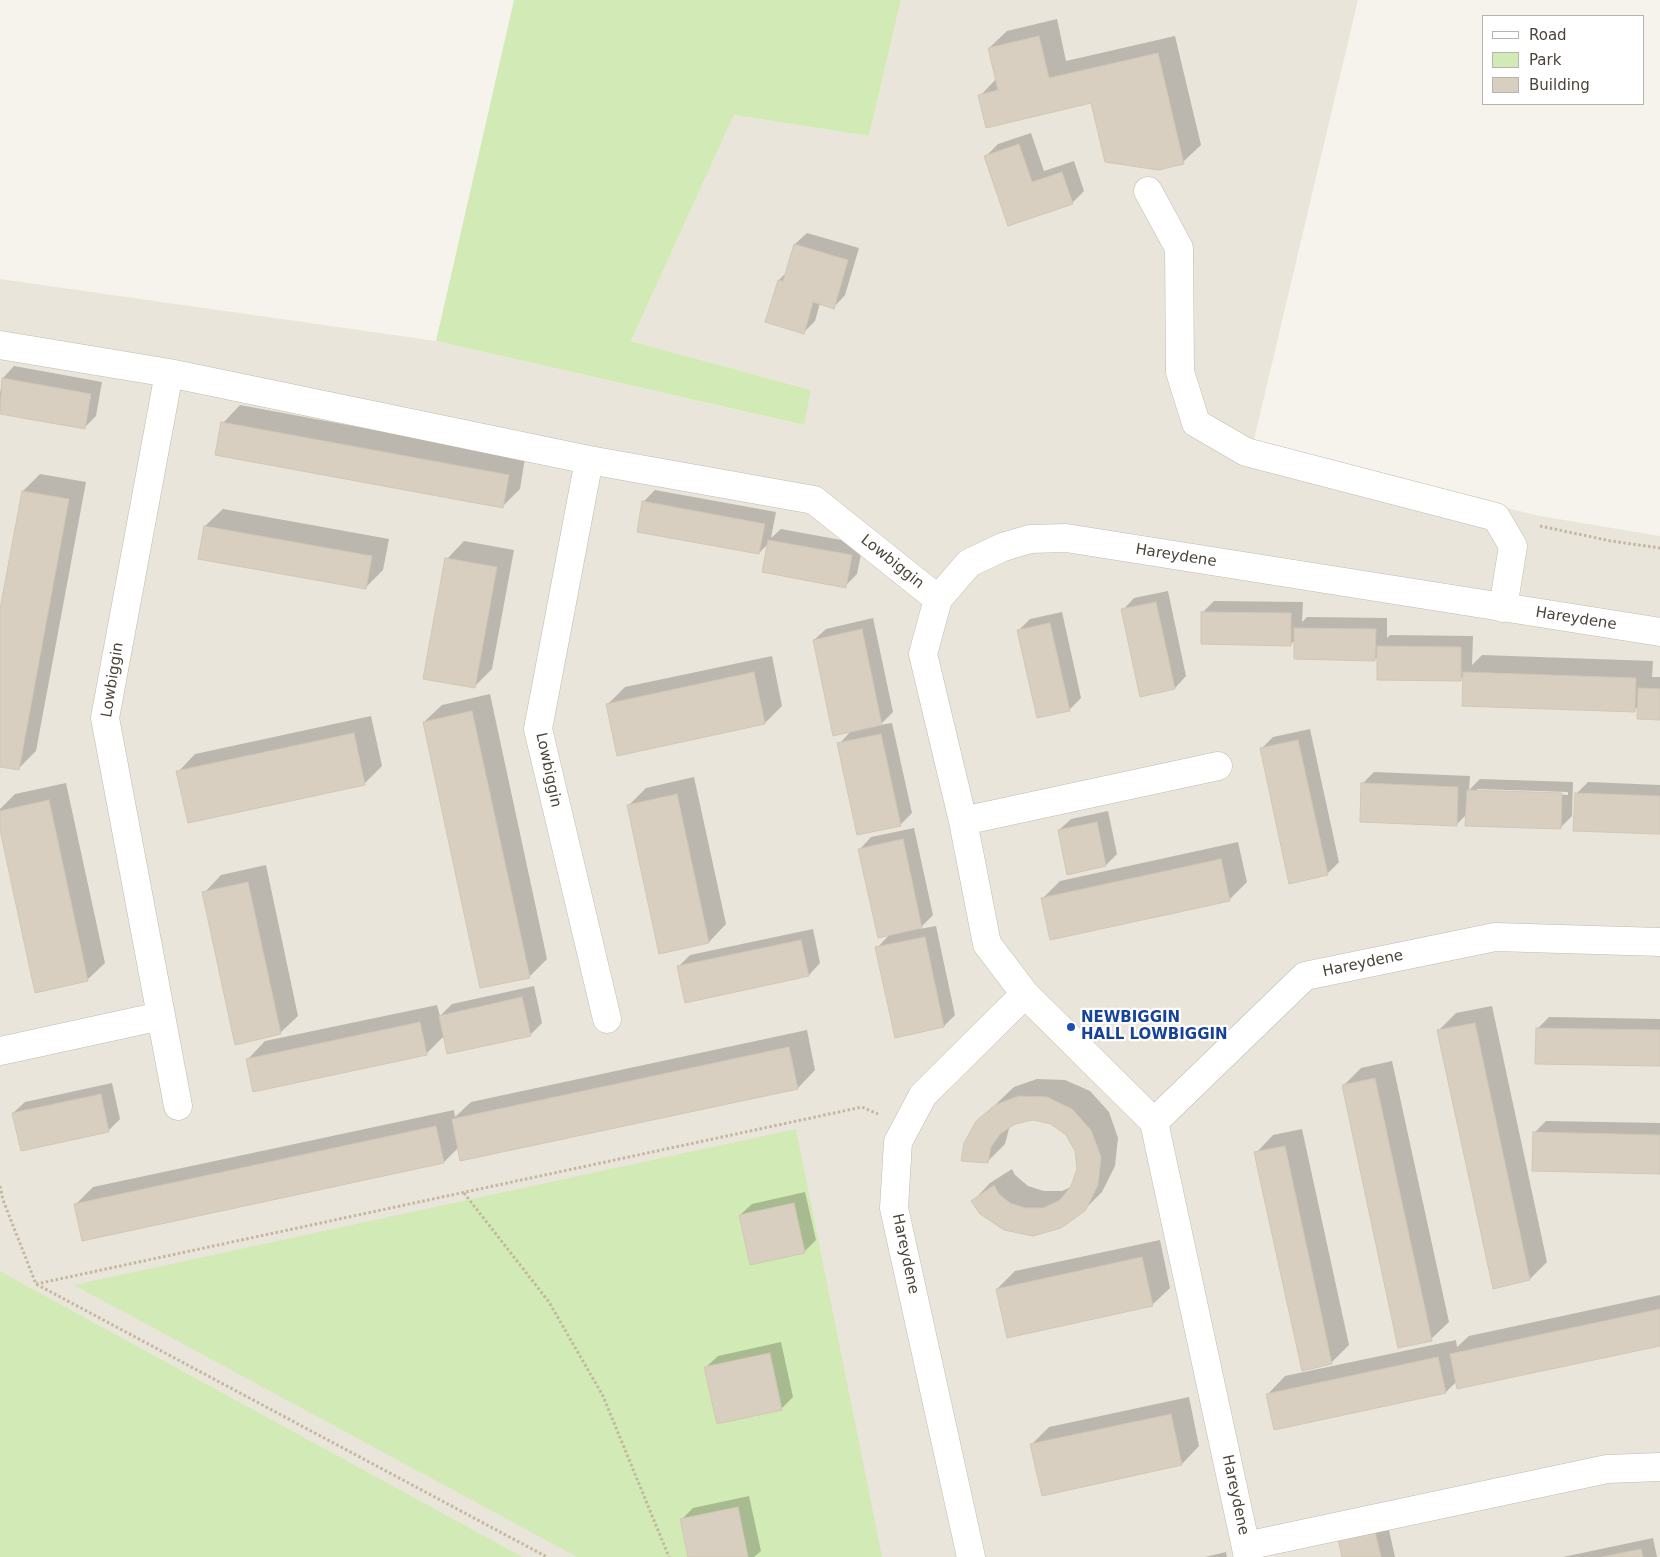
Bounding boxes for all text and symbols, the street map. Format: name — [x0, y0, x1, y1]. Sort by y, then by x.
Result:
legend — [1482, 15, 1645, 105]
text: Road — [1529, 26, 1567, 44]
text: Park — [1529, 51, 1561, 69]
text: Building — [1529, 76, 1590, 94]
street label: Lowbiggin — [857, 531, 927, 593]
street label: Hareydene — [1134, 541, 1218, 571]
street label: Hareydene — [1534, 604, 1618, 634]
street label: Lowbiggin — [98, 641, 128, 719]
street label: Lowbiggin — [531, 731, 565, 809]
street label: Hareydene — [1321, 947, 1405, 981]
place label: NEWBIGGIN HALL LOWBIGGIN — [1081, 1009, 1228, 1044]
marker: NEWBIGGIN HALL LOWBIGGIN — [1065, 1021, 1077, 1033]
street label: Hareydene — [888, 1212, 922, 1296]
street label: Hareydene — [1218, 1453, 1252, 1537]

